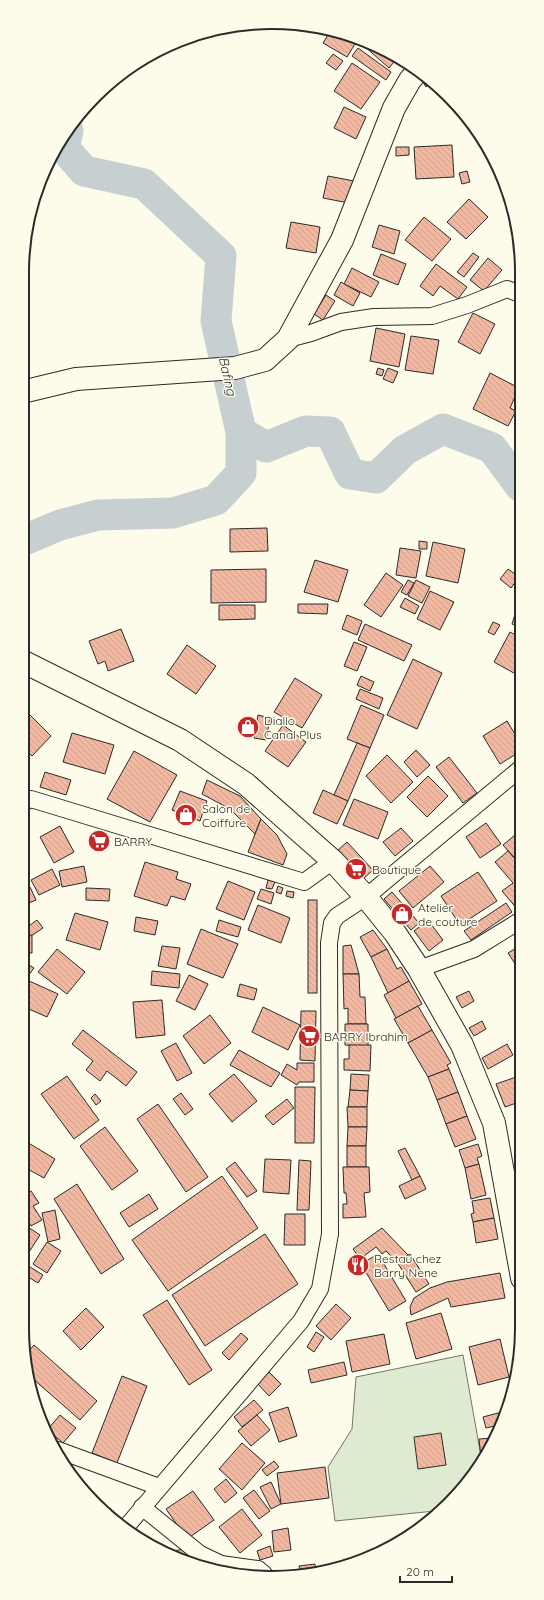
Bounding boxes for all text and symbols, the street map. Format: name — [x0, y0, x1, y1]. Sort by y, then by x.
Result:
water label: Bafing — [216, 355, 240, 398]
place label: Diallo Canal Plus — [264, 713, 322, 742]
shop icon: Diallo Canal Plus — [235, 714, 261, 740]
place label: Salon de Coiffure — [202, 801, 250, 830]
shop icon: Salon de Coiffure — [173, 802, 199, 828]
supermarket icon: BARRY — [86, 828, 112, 854]
place label: BARRY — [114, 834, 152, 849]
supermarket icon: Boutique — [343, 856, 369, 882]
place label: Boutique — [372, 862, 422, 877]
place label: Atelier de couture — [418, 900, 478, 929]
shop icon: Atelier de couture — [389, 901, 415, 927]
supermarket icon: BARRY Ibrahim — [296, 1023, 322, 1049]
place label: BARRY Ibrahim — [324, 1029, 408, 1044]
place label: Restau chez Barry Nene — [374, 1251, 442, 1280]
restaurant icon: Restau chez Barry Nene — [345, 1252, 371, 1278]
scale bar — [400, 1558, 452, 1584]
text: 20 m — [406, 1564, 434, 1579]

